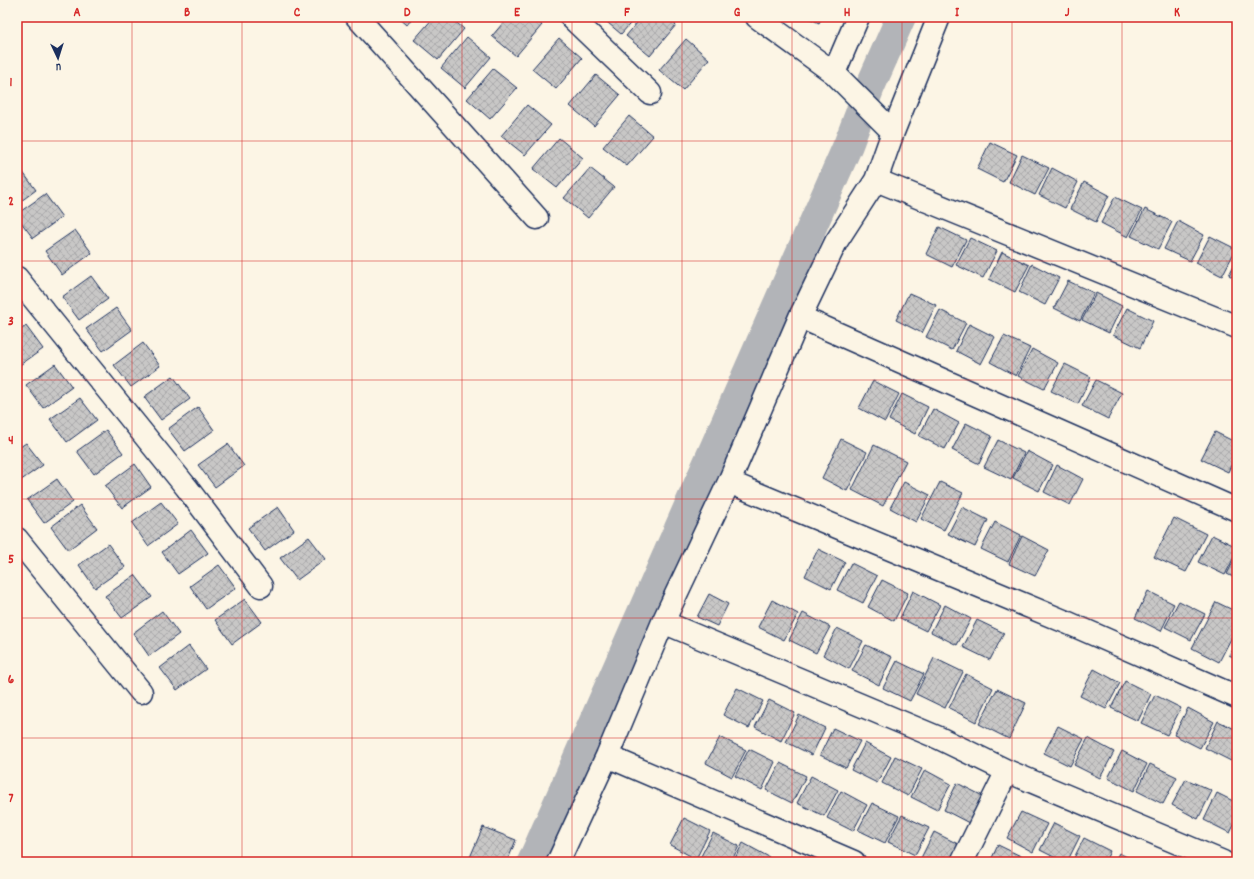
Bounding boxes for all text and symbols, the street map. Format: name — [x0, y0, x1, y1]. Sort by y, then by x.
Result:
text: A — [73, 4, 81, 23]
text: B — [184, 4, 190, 23]
text: C — [294, 4, 301, 23]
text: D — [404, 4, 411, 23]
text: E — [514, 4, 521, 23]
text: F — [624, 4, 630, 23]
text: G — [734, 4, 741, 23]
text: H — [844, 4, 851, 23]
text: I — [955, 4, 960, 23]
text: J — [1065, 4, 1070, 23]
text: K — [1174, 4, 1180, 23]
north arrow — [38, 38, 78, 78]
text: U — [55, 58, 62, 74]
text: 1 — [10, 74, 13, 93]
text: 2 — [8, 193, 14, 212]
text: 3 — [8, 313, 14, 332]
text: 4 — [8, 432, 14, 451]
text: 5 — [8, 551, 14, 570]
text: 6 — [8, 671, 15, 690]
text: 7 — [9, 790, 14, 809]

